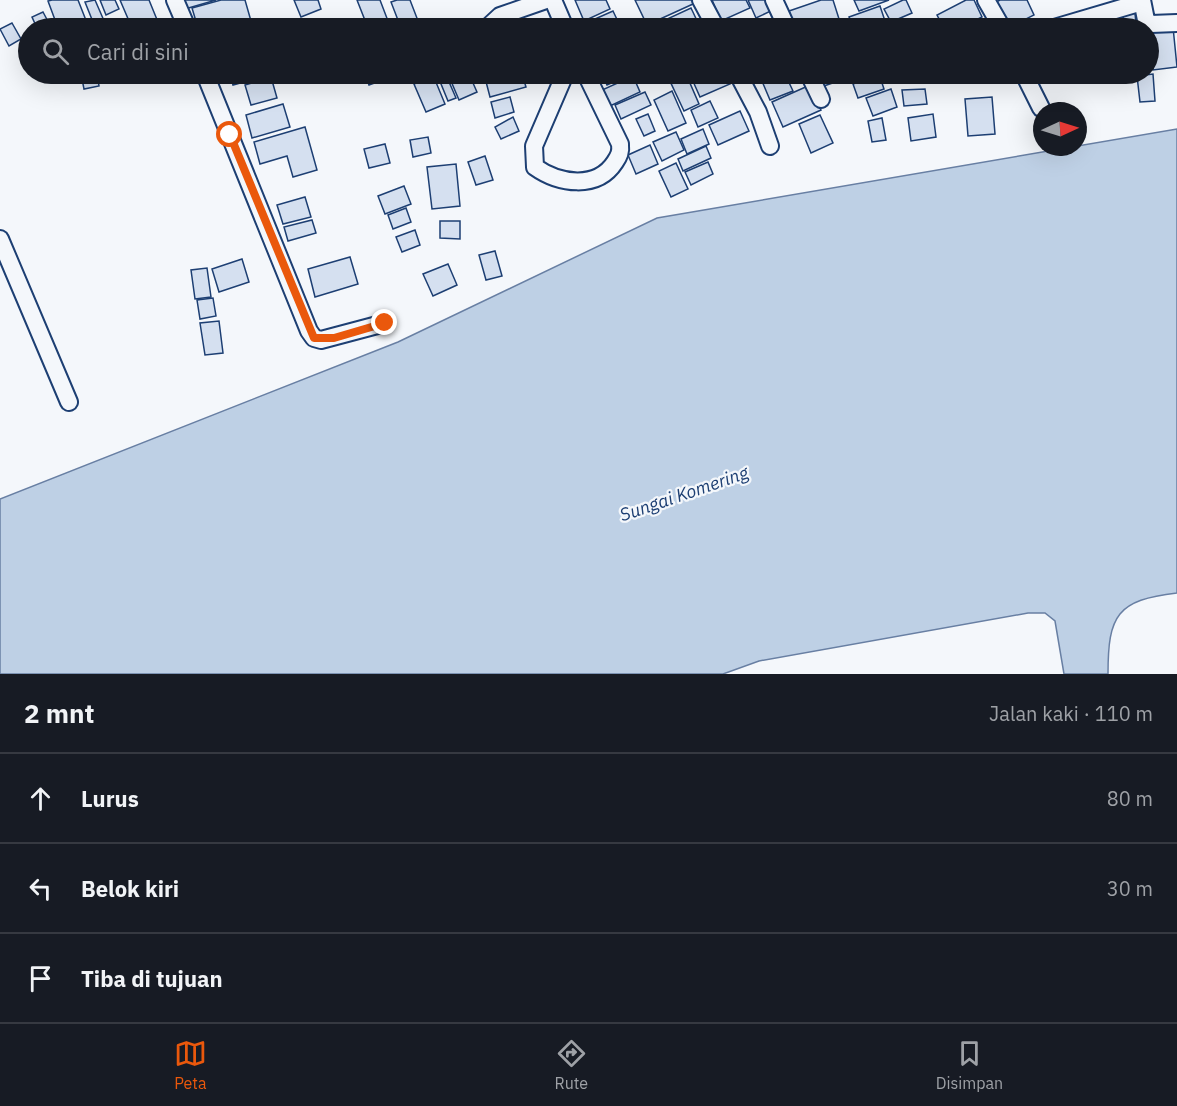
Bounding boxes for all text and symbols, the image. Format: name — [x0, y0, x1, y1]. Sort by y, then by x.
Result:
search box — [18, 18, 1159, 84]
icon: search — [39, 35, 72, 68]
text: Cari di sini — [87, 37, 189, 66]
north arrow — [1033, 102, 1087, 156]
route start — [216, 121, 242, 147]
route end — [371, 309, 397, 335]
water label: Sungai Komering — [616, 460, 752, 526]
text: 2 mnt — [24, 696, 94, 730]
text: Jalan kaki · 110 m — [989, 700, 1153, 727]
icon: ahead — [24, 782, 57, 815]
text: Lurus — [81, 784, 139, 813]
text: 80 m — [1107, 785, 1153, 812]
icon: left — [24, 872, 57, 905]
text: Belok kiri — [81, 874, 179, 903]
text: 30 m — [1107, 875, 1153, 902]
icon: arrive — [24, 962, 57, 995]
text: Tiba di tujuan — [81, 964, 223, 993]
tab: Peta — [174, 1037, 207, 1093]
tab: Rute — [554, 1037, 588, 1093]
tab: Disimpan — [936, 1037, 1003, 1093]

